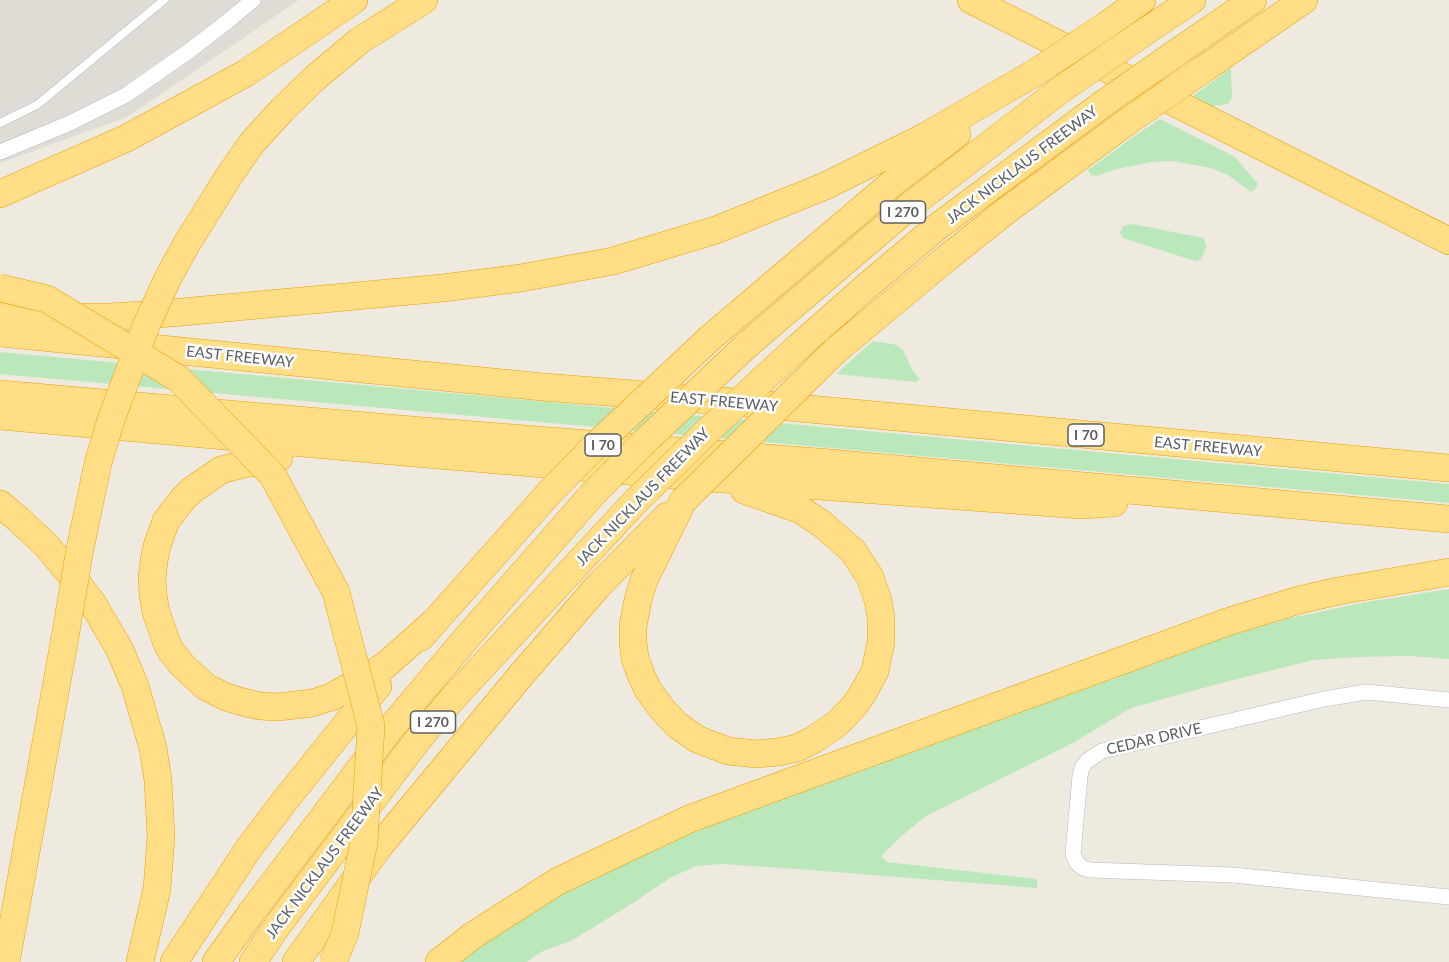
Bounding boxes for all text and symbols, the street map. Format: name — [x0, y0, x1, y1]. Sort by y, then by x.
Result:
street label: JACK NICKLAUS FREEWAY — [943, 102, 1101, 228]
road number: I 270 — [880, 201, 926, 223]
street label: EAST FREEWAY — [185, 342, 295, 372]
street label: EAST FREEWAY — [669, 388, 779, 416]
street label: JACK NICKLAUS FREEWAY — [572, 424, 714, 570]
road number: I 70 — [1068, 424, 1104, 446]
street label: EAST FREEWAY — [1153, 433, 1263, 461]
road number: I 70 — [585, 434, 621, 456]
road number: I 270 — [410, 711, 456, 733]
street label: CEDAR DRIVE — [1105, 719, 1203, 759]
street label: JACK NICKLAUS FREEWAY — [262, 784, 388, 942]

